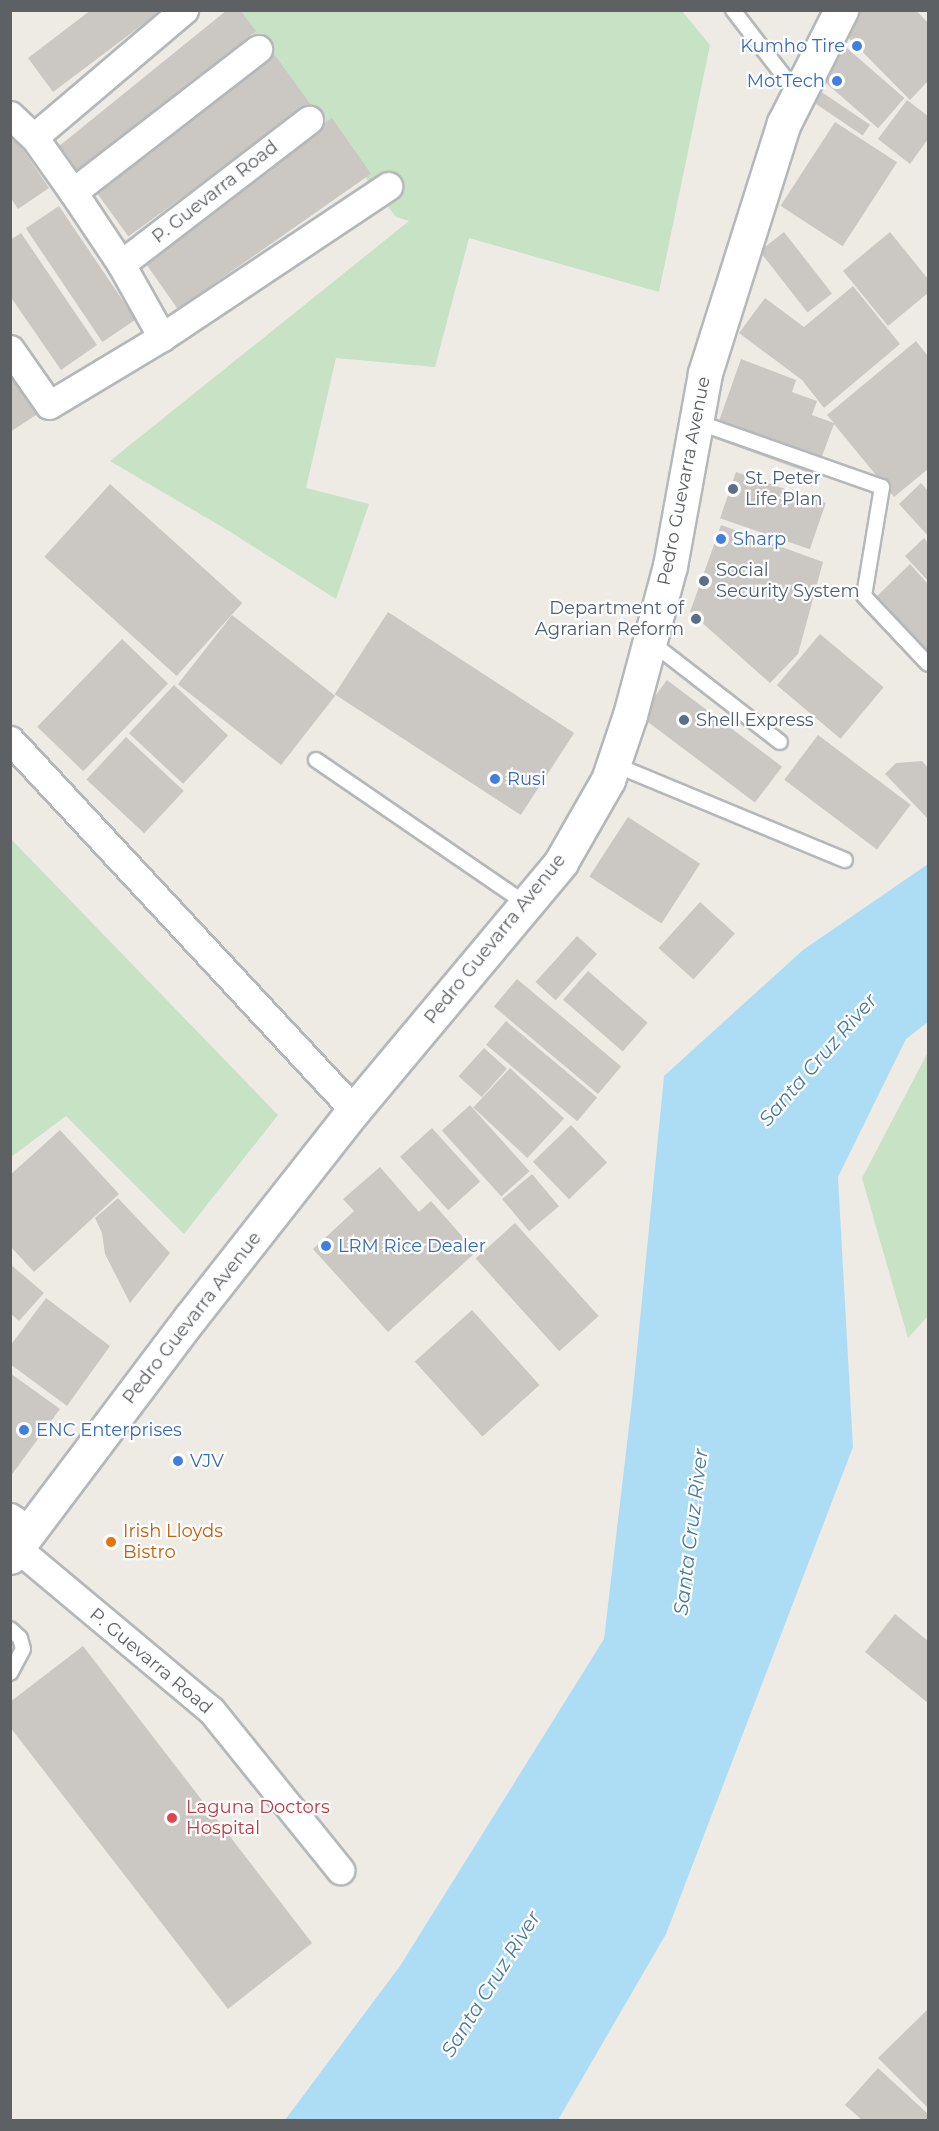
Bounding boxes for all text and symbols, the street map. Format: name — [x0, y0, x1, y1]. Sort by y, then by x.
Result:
place label: Kumho Tire — [740, 35, 845, 57]
marker: Kumho Tire — [850, 39, 864, 53]
place label: MotTech — [747, 70, 825, 92]
marker: MotTech — [830, 74, 844, 88]
street label: P. Guevarra Road — [148, 136, 282, 248]
street label: Pedro Guevarra Avenue — [653, 375, 715, 587]
place label: St. Peter Life Plan — [745, 468, 823, 510]
marker: St. Peter Life Plan — [726, 482, 740, 496]
place label: Sharp — [733, 528, 786, 550]
marker: Sharp — [714, 532, 728, 546]
place label: Social Security System — [716, 560, 860, 602]
marker: Social Security System — [697, 574, 711, 588]
place label: Department of Agrarian Reform — [535, 598, 684, 640]
marker: Department of Agrarian Reform — [689, 612, 703, 626]
place label: Shell Express — [696, 709, 814, 731]
marker: Shell Express — [677, 713, 691, 727]
place label: Rusi — [507, 768, 546, 790]
marker: Rusi — [488, 772, 502, 786]
street label: Pedro Guevarra Avenue — [420, 850, 570, 1028]
water label: Santa Cruz River — [754, 989, 882, 1131]
street label: Pedro Guevarra Avenue — [118, 1228, 266, 1408]
place label: LRM Rice Dealer — [338, 1235, 486, 1257]
marker: LRM Rice Dealer — [319, 1239, 333, 1253]
place label: ENC Enterprises — [36, 1419, 182, 1441]
marker: ENC Enterprises — [17, 1423, 31, 1437]
water label: Santa Cruz River — [669, 1447, 713, 1617]
place label: VJV — [190, 1450, 224, 1472]
marker: VJV — [171, 1454, 185, 1468]
place label: Irish Lloyds Bistro — [123, 1521, 223, 1564]
marker: Irish Lloyds Bistro — [104, 1535, 118, 1549]
street label: P. Guevarra Road — [85, 1603, 217, 1719]
place label: Laguna Doctors Hospital — [186, 1797, 330, 1840]
marker: Laguna Doctors Hospital — [163, 1809, 181, 1827]
water label: Santa Cruz River — [436, 1907, 546, 2061]

